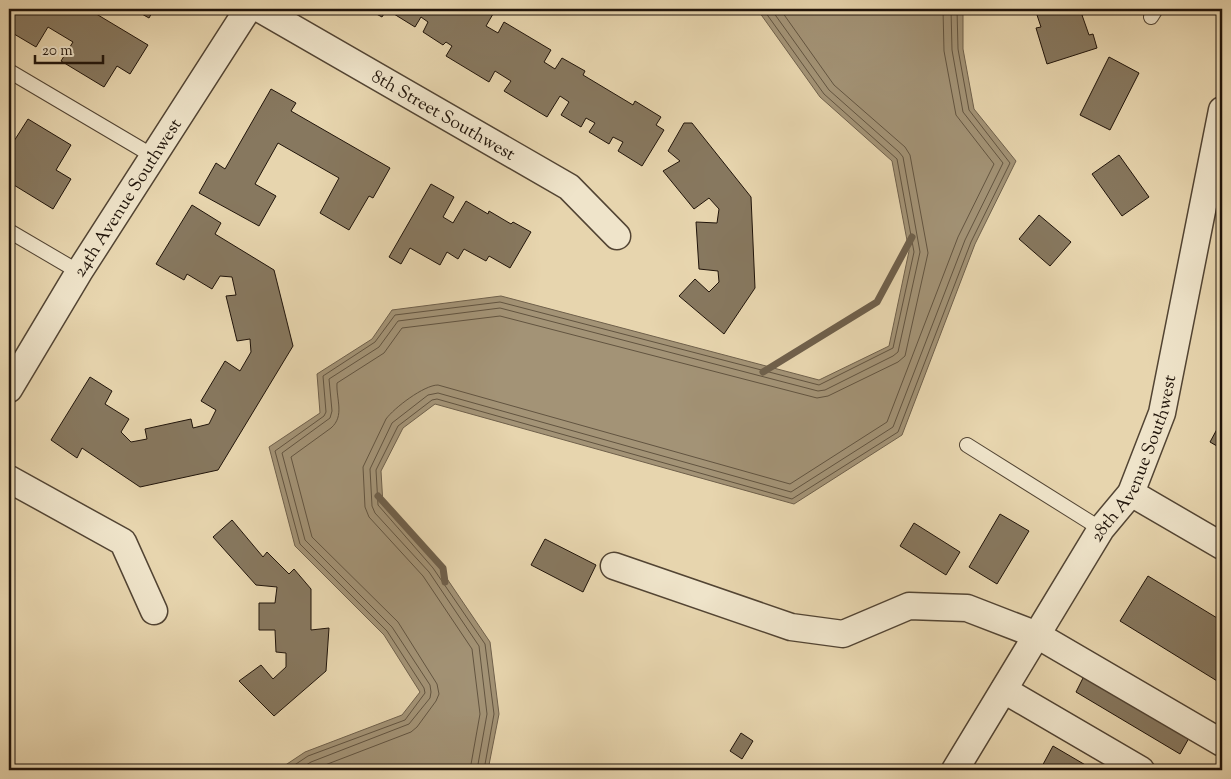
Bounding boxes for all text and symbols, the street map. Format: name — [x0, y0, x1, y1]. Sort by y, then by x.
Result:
scale bar — [35, 32, 102, 64]
text: 20 m — [42, 41, 73, 62]
street label: 8th Street Southwest — [366, 65, 519, 168]
street label: 24th Avenue Southwest — [68, 114, 189, 283]
street label: 28th Avenue Southwest — [1085, 373, 1184, 548]

